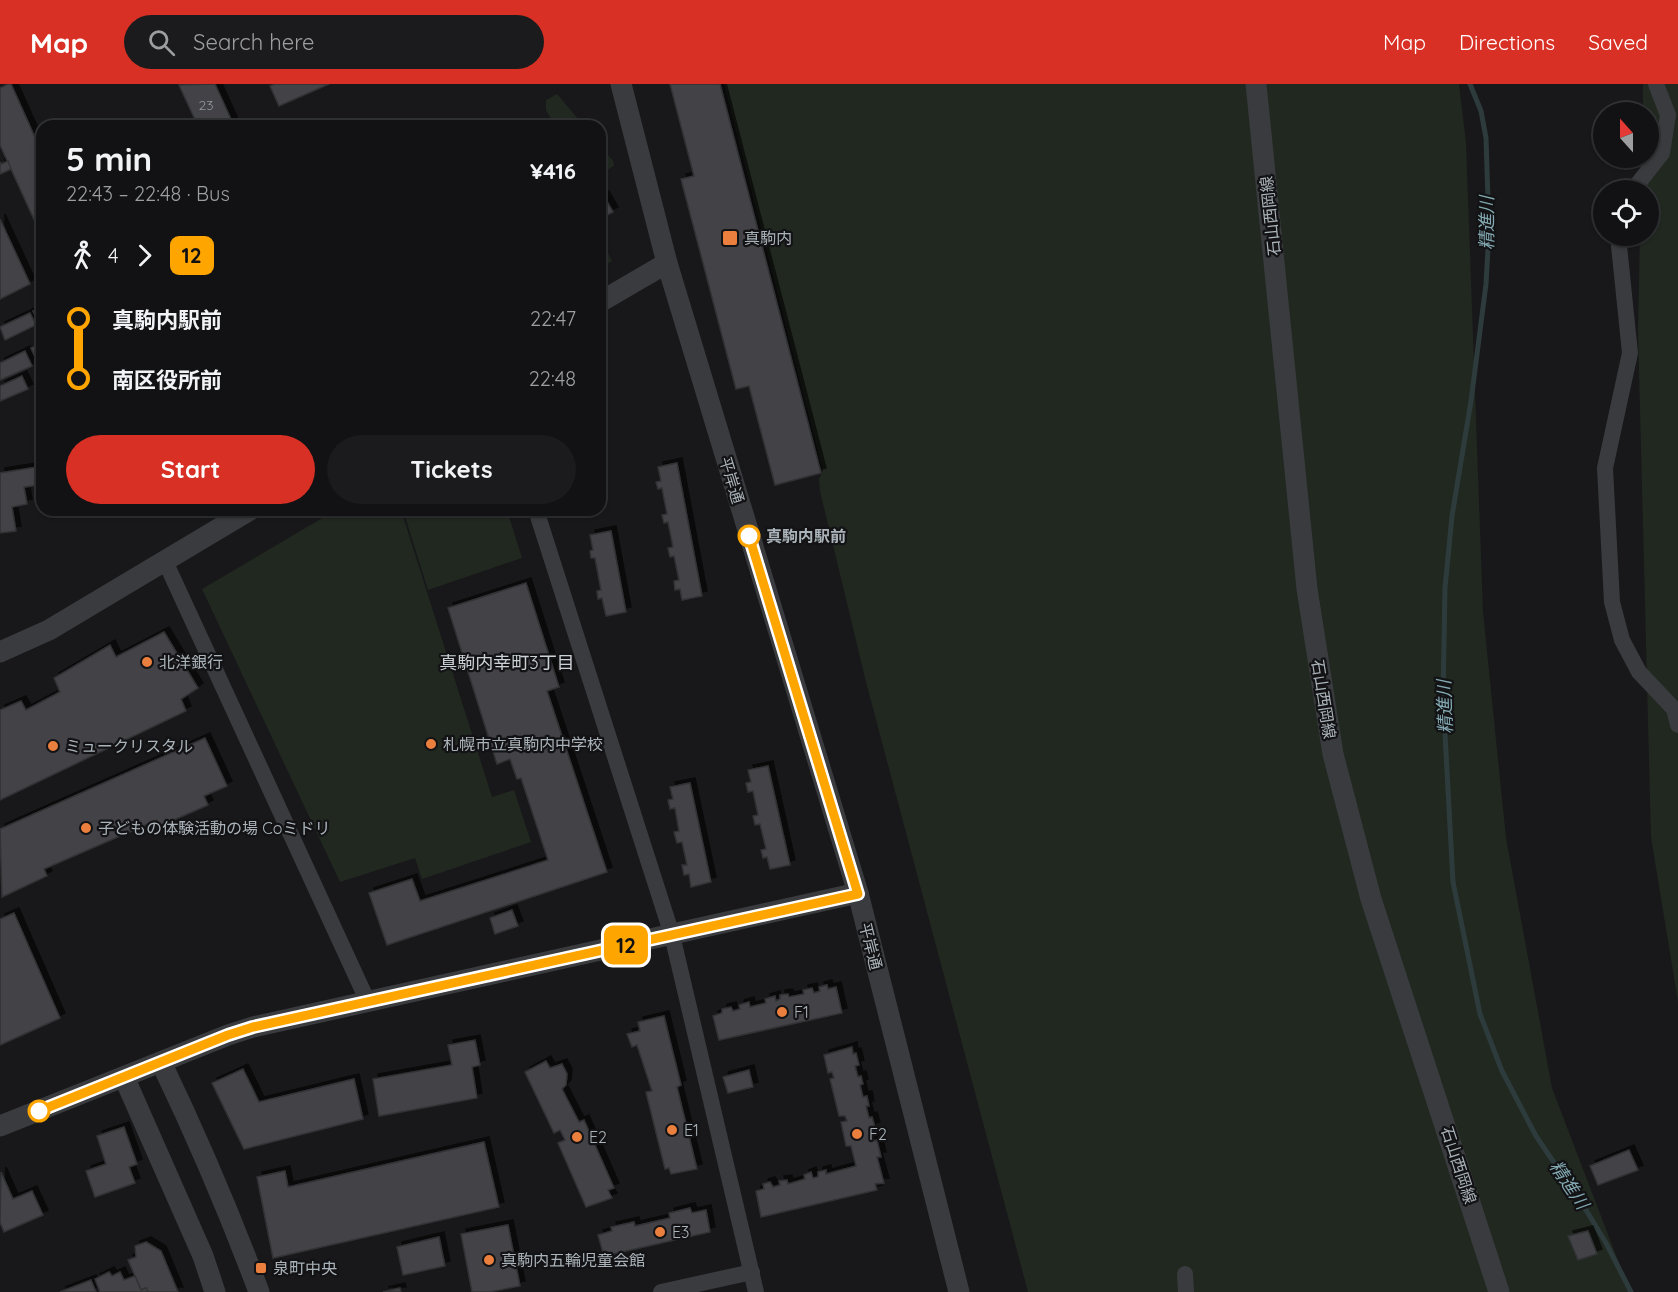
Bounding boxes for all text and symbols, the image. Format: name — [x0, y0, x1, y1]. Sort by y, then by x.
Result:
search box — [124, 15, 544, 69]
text: Map — [30, 25, 88, 60]
icon: search — [145, 26, 178, 59]
text: Search here — [193, 28, 315, 56]
text: Map — [1383, 29, 1426, 55]
text: Directions — [1459, 29, 1555, 55]
text: Saved — [1588, 29, 1648, 55]
house number: 23 — [198, 96, 214, 114]
north arrow — [1593, 102, 1659, 168]
map controls — [1593, 102, 1659, 246]
text: 5 min — [66, 138, 152, 179]
text: ¥416 — [530, 157, 576, 185]
street label: 石山西岡線 — [1256, 175, 1284, 257]
button: locate — [1593, 180, 1659, 246]
text: 22:43 – 22:48 · Bus — [66, 181, 230, 206]
water label: 精進川 — [1475, 194, 1498, 250]
place label: 真駒内 — [744, 228, 792, 248]
marker: 真駒内 — [721, 229, 739, 247]
icon: walk — [66, 239, 99, 272]
icon: forward — [128, 239, 161, 272]
text: 12 — [182, 242, 202, 268]
text: 4 — [108, 243, 119, 268]
text: 真駒内駅前 — [112, 306, 222, 334]
text: 22:47 — [530, 306, 576, 331]
text: 南区役所前 — [112, 366, 222, 394]
text: 22:48 — [529, 366, 576, 391]
button: Start — [66, 435, 315, 504]
button: Tickets — [327, 435, 576, 504]
street label: 平岸通 — [715, 454, 749, 506]
marker: 真駒内駅前 — [738, 525, 760, 547]
place label: 真駒内駅前 — [766, 526, 846, 546]
district label: 真駒内幸町3丁目 — [439, 651, 575, 674]
place label: 北洋銀行 — [159, 652, 223, 672]
marker: 北洋銀行 — [140, 655, 154, 669]
street label: 石山西岡線 — [1308, 658, 1340, 740]
water label: 精進川 — [1432, 678, 1457, 734]
place label: 札幌市立真駒内中学校 — [443, 734, 603, 754]
place label: ミュークリスタル — [65, 736, 193, 756]
marker: 札幌市立真駒内中学校 — [424, 737, 438, 751]
marker: ミュークリスタル — [46, 739, 60, 753]
place label: 子どもの体験活動の場 Coミドリ — [98, 818, 330, 838]
marker: 子どもの体験活動の場 Coミドリ — [79, 821, 93, 835]
street label: 平岸通 — [855, 920, 887, 972]
line badge: 12 — [599, 926, 653, 964]
text: 12 — [616, 932, 636, 958]
place label: F1 — [794, 1002, 809, 1022]
marker: F1 — [775, 1005, 789, 1019]
unlabelled marker — [28, 1100, 50, 1122]
place label: E1 — [684, 1120, 699, 1140]
marker: E1 — [665, 1123, 679, 1137]
place label: F2 — [869, 1124, 887, 1144]
street label: 石山西岡線 — [1437, 1124, 1481, 1206]
place label: E2 — [589, 1127, 607, 1147]
marker: F2 — [850, 1127, 864, 1141]
marker: E2 — [570, 1130, 584, 1144]
water label: 精進川 — [1545, 1156, 1595, 1215]
place label: E3 — [672, 1222, 689, 1242]
marker: E3 — [653, 1225, 667, 1239]
place label: 真駒内五輪児童会館 — [501, 1250, 645, 1270]
marker: 真駒内五輪児童会館 — [482, 1253, 496, 1267]
place label: 泉町中央 — [273, 1258, 337, 1278]
marker: 泉町中央 — [254, 1261, 268, 1275]

